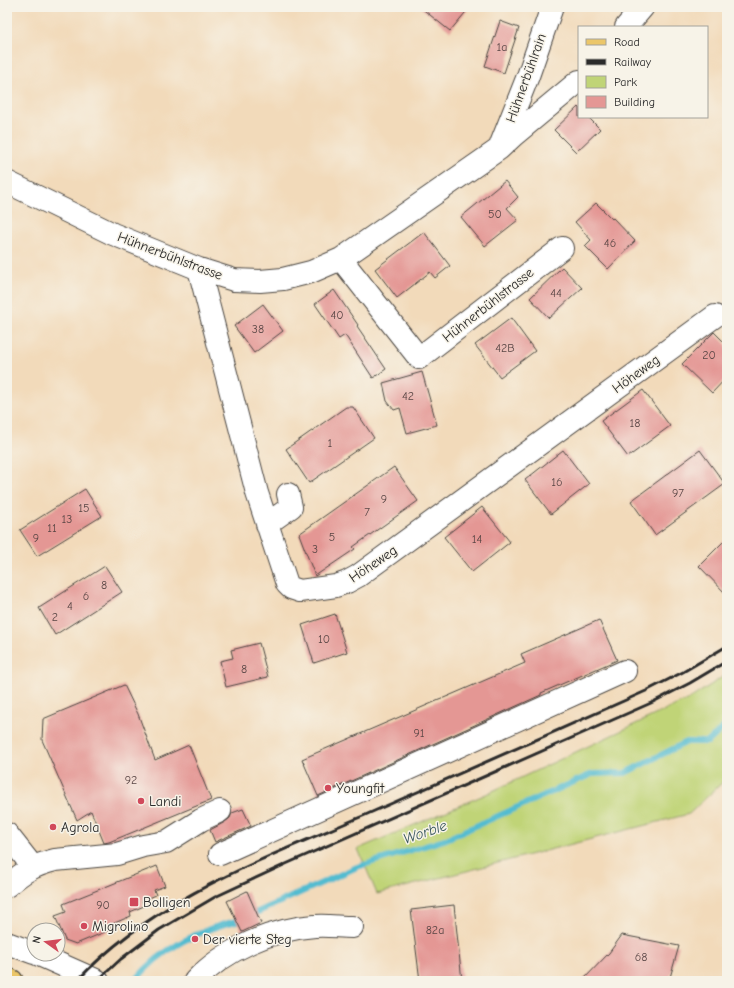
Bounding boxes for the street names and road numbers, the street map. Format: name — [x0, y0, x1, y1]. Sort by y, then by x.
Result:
street label: Hühnerbühlrain — [502, 31, 550, 125]
street label: Hühnerbühlstrasse — [115, 228, 225, 284]
street label: Hühnerbühlstrasse — [439, 264, 537, 346]
street label: Höheweg — [609, 351, 663, 397]
street label: Höheweg — [346, 542, 400, 586]

